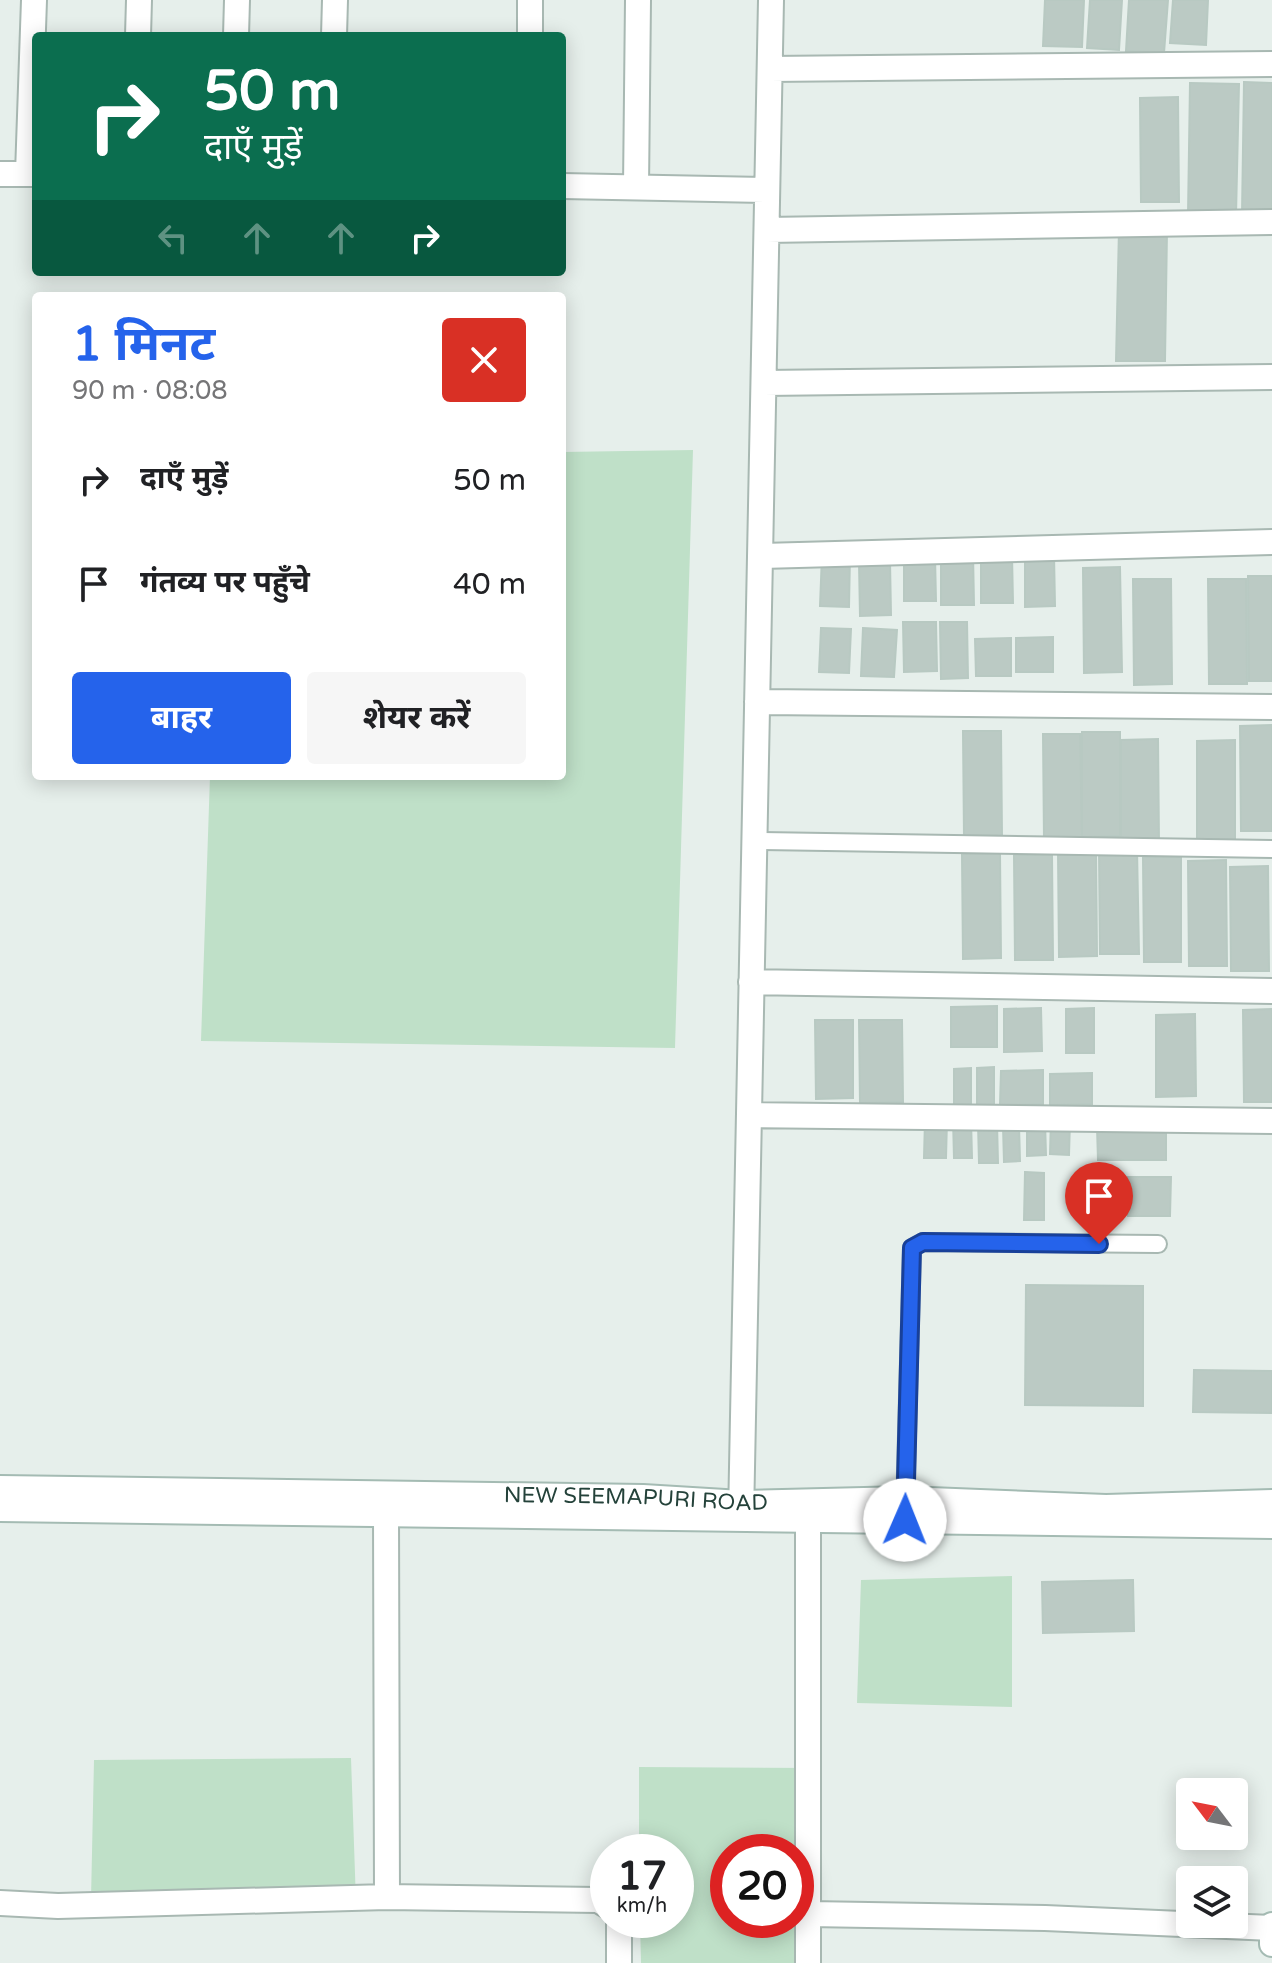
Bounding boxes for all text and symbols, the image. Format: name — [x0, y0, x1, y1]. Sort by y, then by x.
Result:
text: 50 m — [204, 58, 340, 125]
icon: right — [72, 64, 176, 168]
text: दाएँ मुड़ें — [204, 126, 303, 169]
icon: left — [151, 216, 195, 260]
icon: ahead — [235, 216, 279, 260]
icon: ahead — [319, 216, 363, 260]
icon: right — [403, 216, 447, 260]
text: 1 मिनट — [72, 316, 215, 374]
button: close — [442, 318, 526, 402]
text: 90 m · 08:08 — [72, 375, 228, 406]
icon: right — [72, 458, 116, 502]
text: दाएँ मुड़ें — [140, 460, 228, 497]
text: 50 m — [453, 462, 526, 499]
icon: arrive — [72, 562, 116, 606]
text: गंतव्य पर पहुँचे — [140, 564, 310, 601]
text: 40 m — [453, 566, 526, 603]
button: बाहर — [72, 672, 291, 764]
button: शेयर करें — [307, 672, 526, 764]
pin — [1065, 1162, 1133, 1244]
icon: arrive — [1077, 1174, 1121, 1218]
position arrow — [863, 1478, 947, 1562]
street label: NEW SEEMAPURI ROAD — [504, 1482, 768, 1516]
north arrow — [1176, 1778, 1248, 1850]
map controls — [1176, 1778, 1248, 1938]
speed limit sign: 20 — [710, 1834, 814, 1938]
text: 17 — [617, 1852, 667, 1900]
button: layers — [1176, 1866, 1248, 1938]
text: km/h — [617, 1894, 667, 1918]

